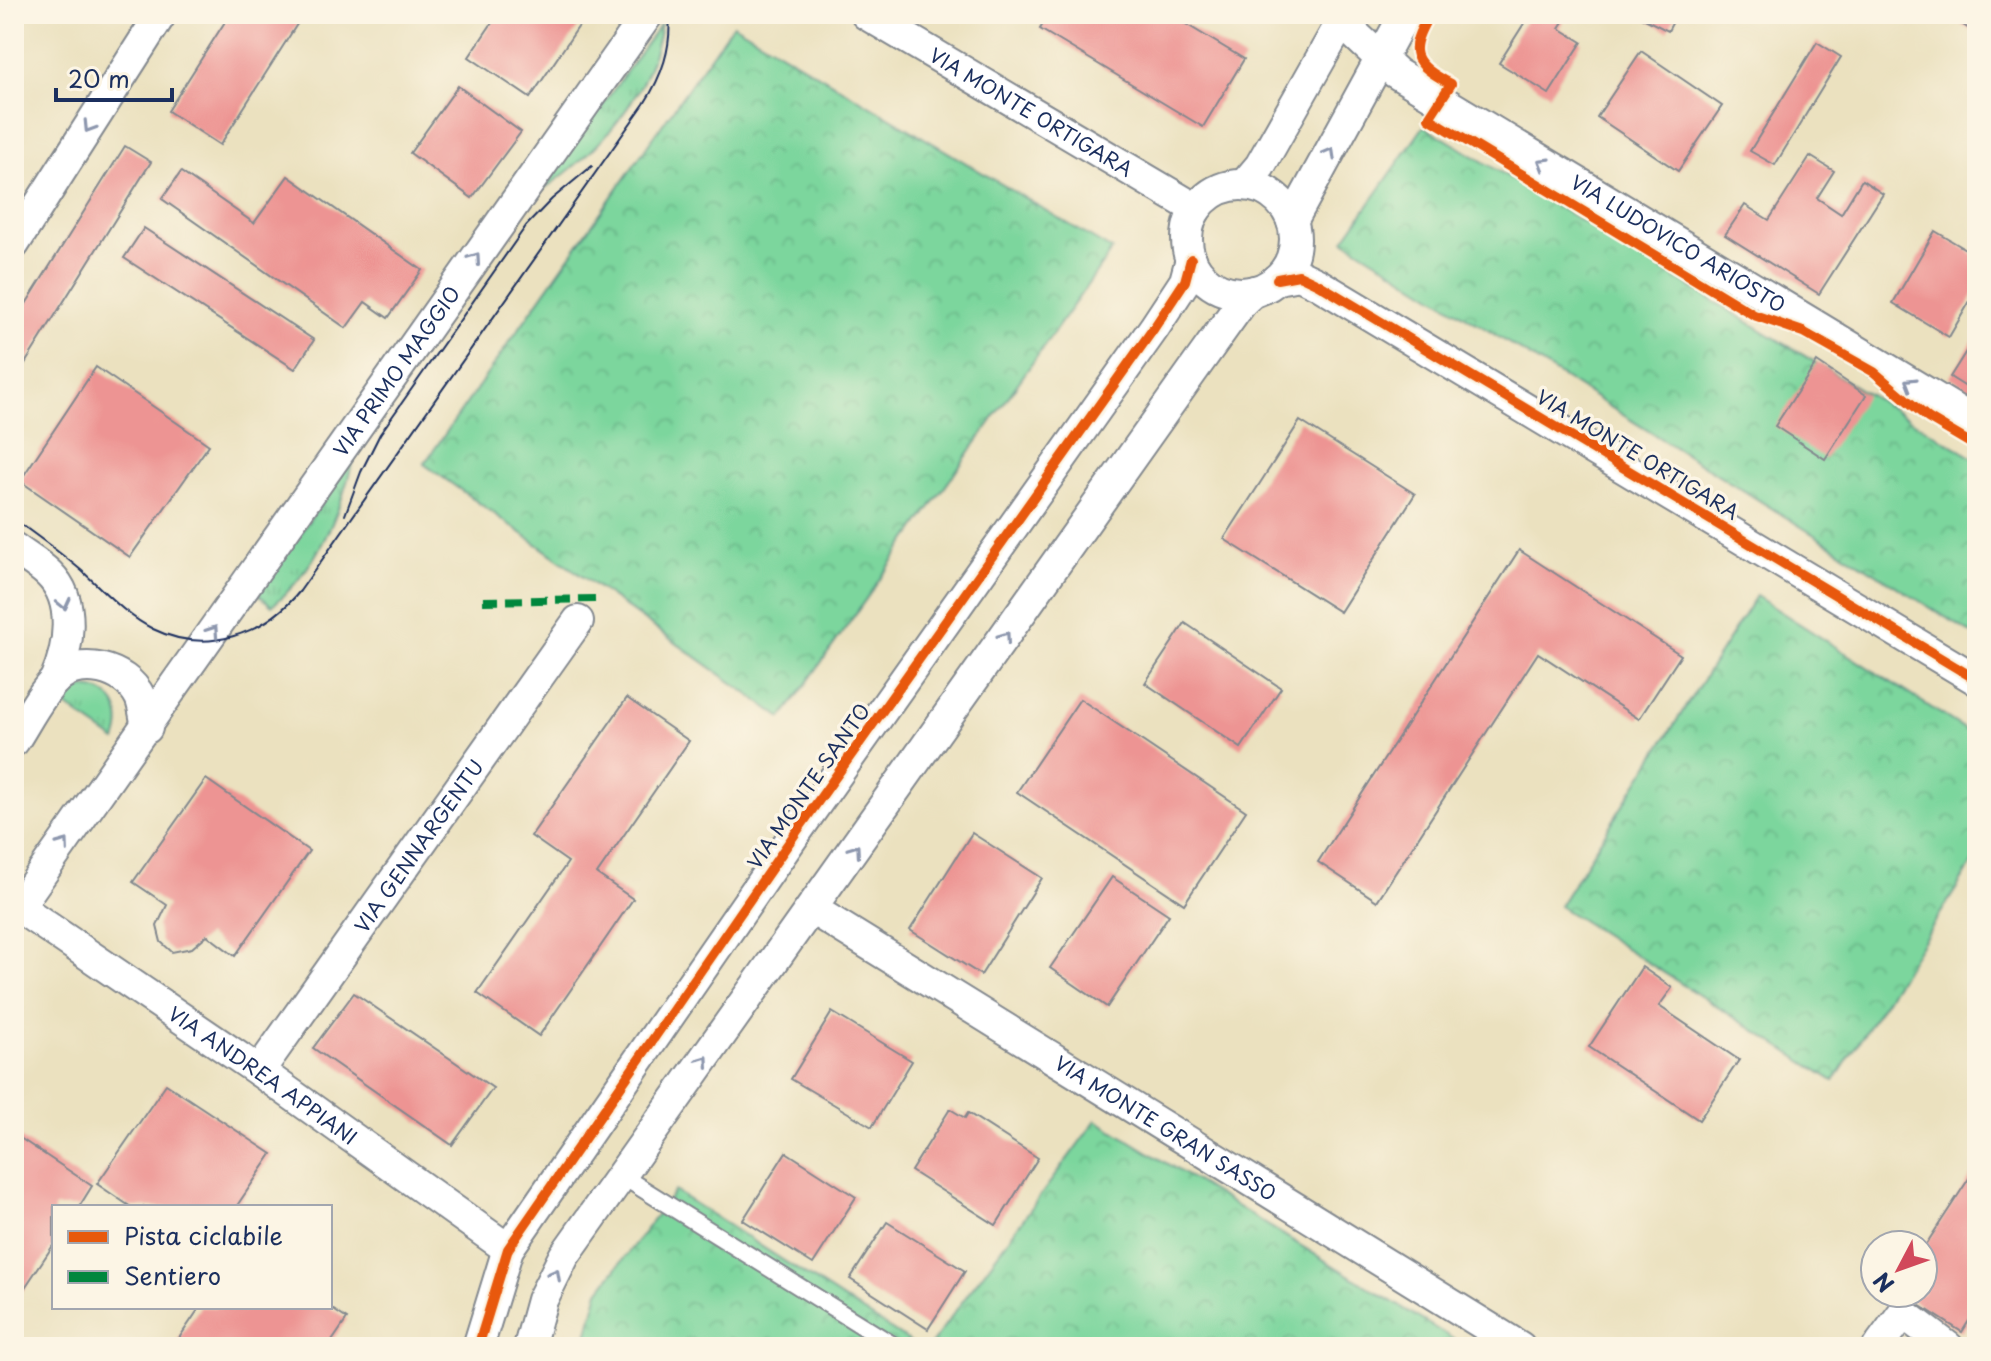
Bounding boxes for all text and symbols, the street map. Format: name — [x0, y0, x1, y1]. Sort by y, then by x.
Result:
street label: VIA MONTE ORTIGARA — [924, 40, 1139, 184]
scale bar — [56, 52, 172, 102]
text: 20 m — [68, 60, 130, 96]
one-way arrow — [83, 118, 98, 133]
one-way arrow — [1320, 147, 1336, 162]
one-way arrow — [1537, 157, 1552, 173]
street label: VIA LUDOVICO ARIOSTO — [1565, 167, 1792, 319]
one-way arrow — [465, 252, 480, 266]
street label: VIA PRIMO MAGGIO — [325, 280, 467, 462]
one-way arrow — [1904, 377, 1919, 393]
street label: VIA MONTE ORTIGARA — [1531, 381, 1745, 527]
one-way arrow — [55, 597, 72, 611]
one-way arrow — [203, 625, 218, 639]
one-way arrow — [995, 632, 1010, 646]
street label: VIA MONTE SANTO — [739, 697, 877, 875]
street label: VIA GENNARGENTU — [347, 753, 491, 939]
one-way arrow — [54, 838, 69, 852]
one-way arrow — [845, 844, 860, 858]
street label: VIA ANDREA APPIANI — [162, 998, 364, 1152]
street label: VIA MONTE GRAN SASSO — [1049, 1048, 1282, 1208]
one-way arrow — [694, 1056, 709, 1070]
legend — [52, 1205, 332, 1309]
text: Pista ciclabile — [124, 1217, 283, 1253]
north arrow — [1859, 1229, 1939, 1309]
text: Sentiero — [124, 1257, 221, 1293]
text: N — [1865, 1266, 1901, 1301]
one-way arrow — [545, 1267, 560, 1282]

